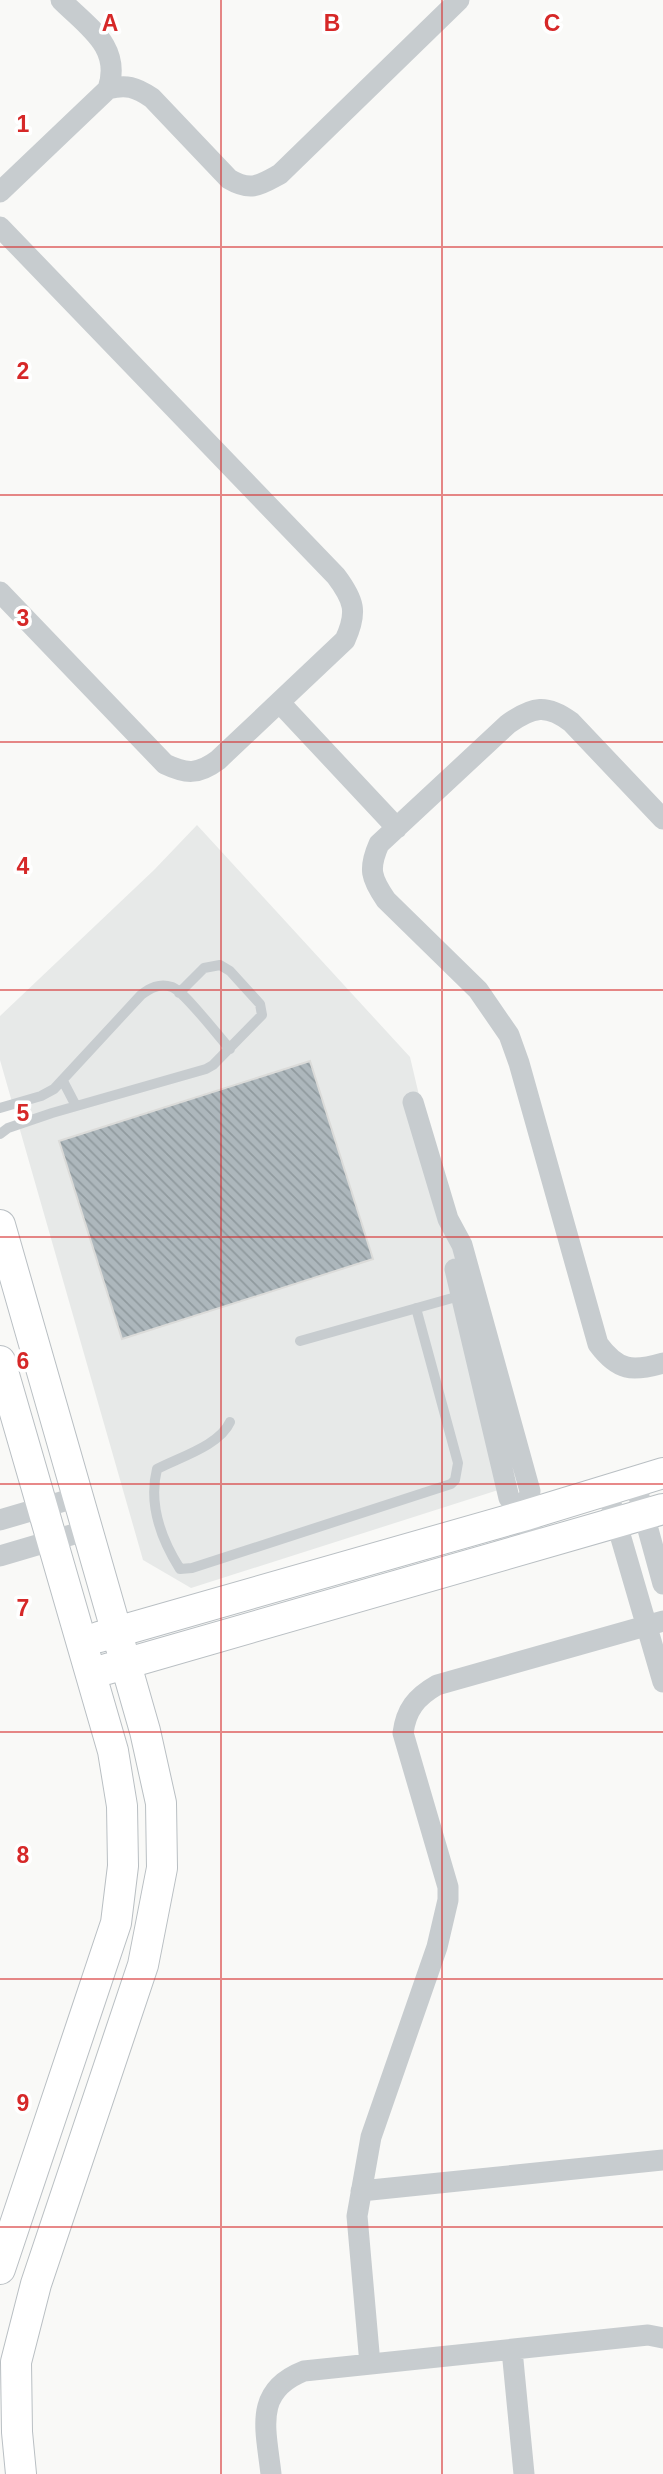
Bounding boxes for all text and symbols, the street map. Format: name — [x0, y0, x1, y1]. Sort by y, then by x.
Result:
text: A — [102, 10, 118, 36]
text: B — [324, 10, 340, 36]
text: C — [544, 10, 560, 36]
text: 1 — [17, 111, 30, 137]
text: 2 — [17, 358, 29, 384]
text: 3 — [17, 605, 29, 631]
text: 4 — [17, 853, 30, 879]
text: 5 — [17, 1100, 30, 1126]
text: 6 — [17, 1348, 29, 1374]
text: 7 — [17, 1595, 29, 1621]
text: 8 — [17, 1842, 30, 1868]
text: 9 — [17, 2090, 29, 2116]

